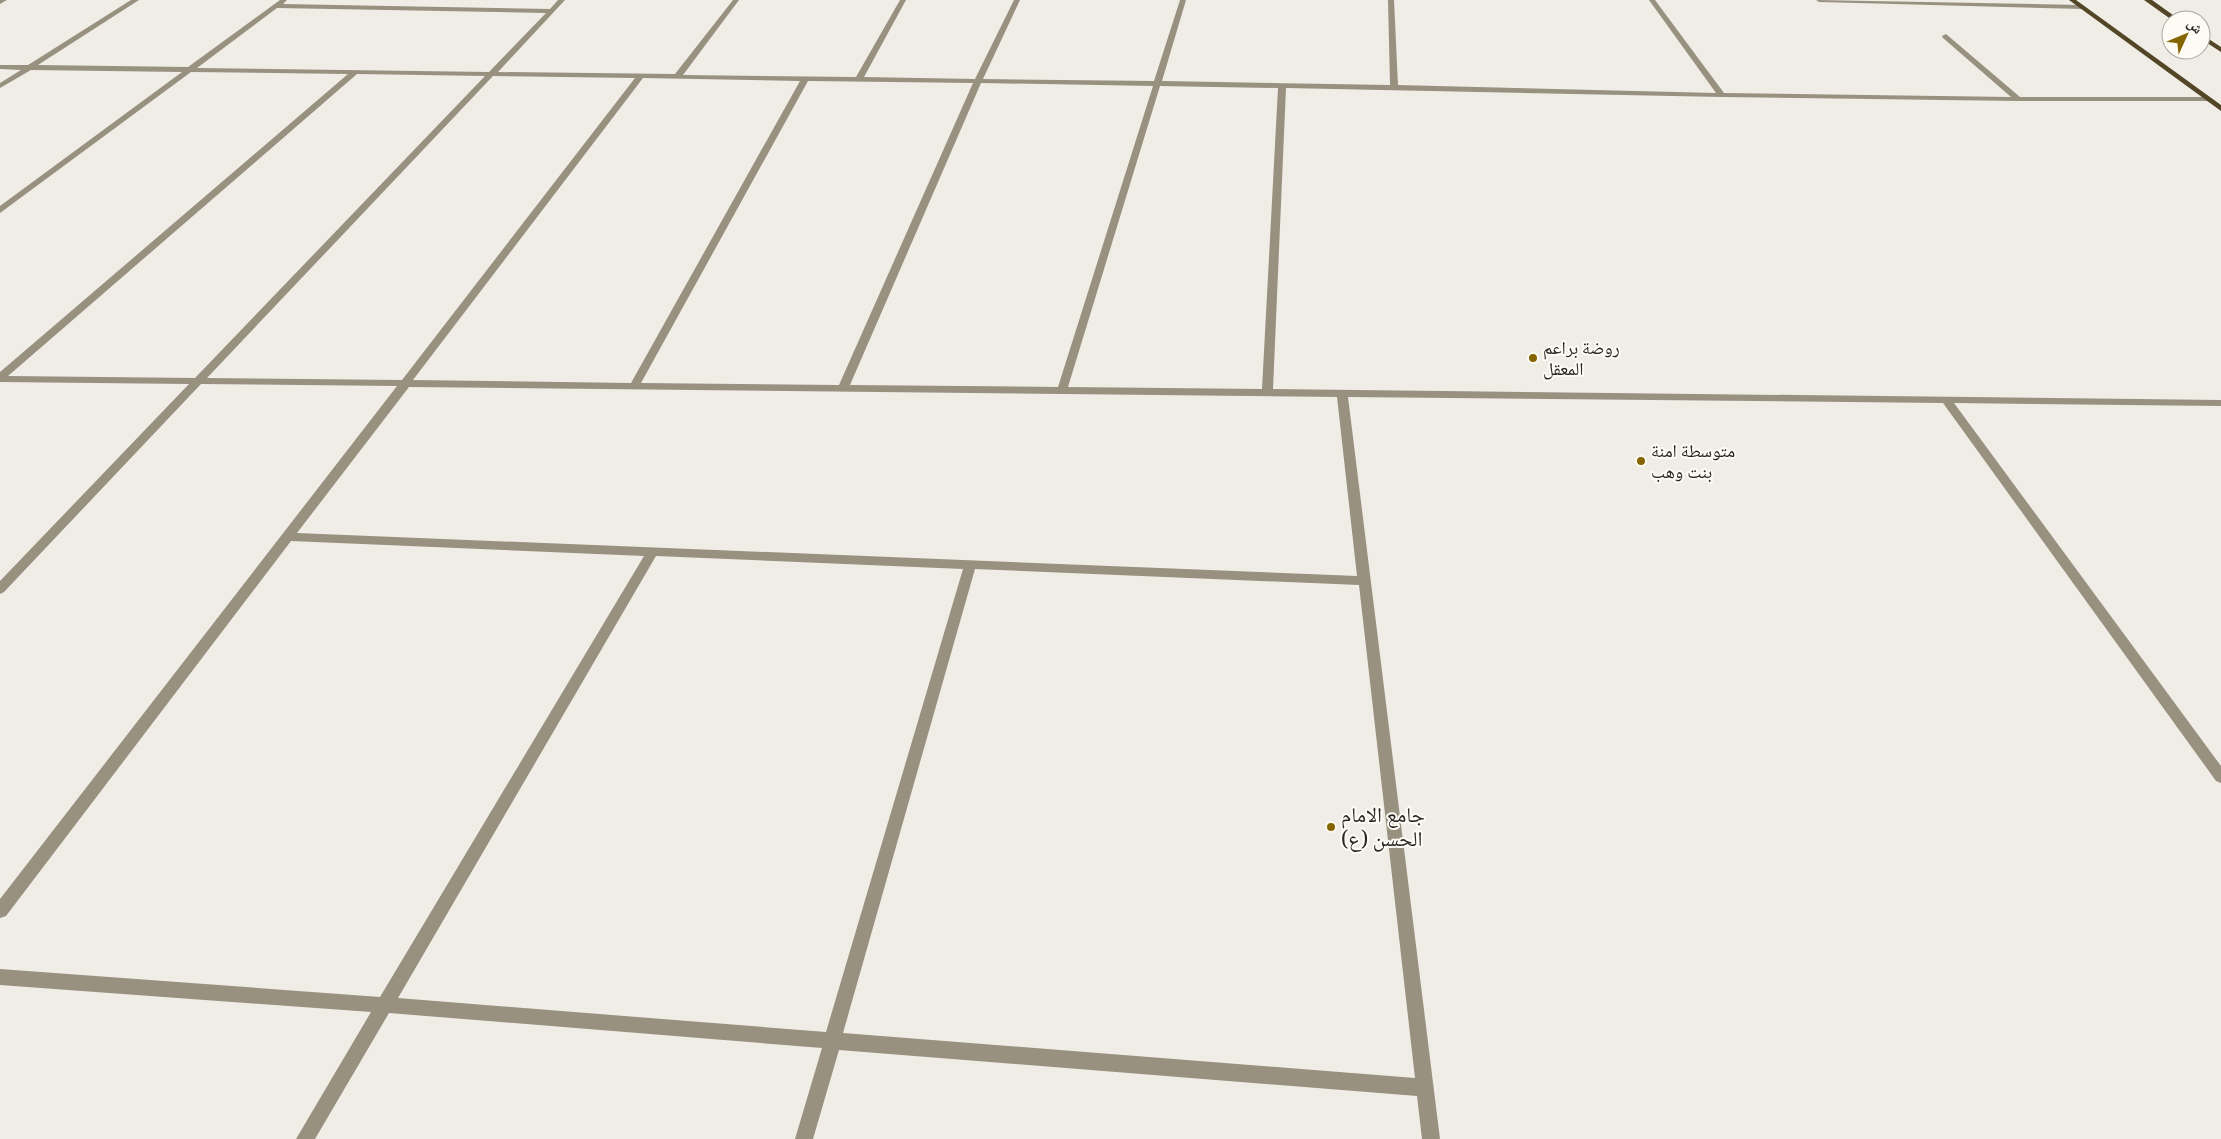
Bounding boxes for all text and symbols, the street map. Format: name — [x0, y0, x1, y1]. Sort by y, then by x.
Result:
north arrow — [2161, 10, 2211, 60]
text: ش — [2180, 14, 2208, 41]
place label: روضة براعم المعقل — [1543, 335, 1620, 386]
marker: روضة براعم المعقل — [1527, 352, 1539, 364]
place label: متوسطة امنة بنت وهب — [1651, 438, 1735, 489]
marker: متوسطة امنة بنت وهب — [1635, 455, 1647, 467]
place label: جامع الامام الحسن (ع) — [1341, 800, 1425, 859]
marker: جامع الامام الحسن (ع) — [1325, 821, 1337, 833]

